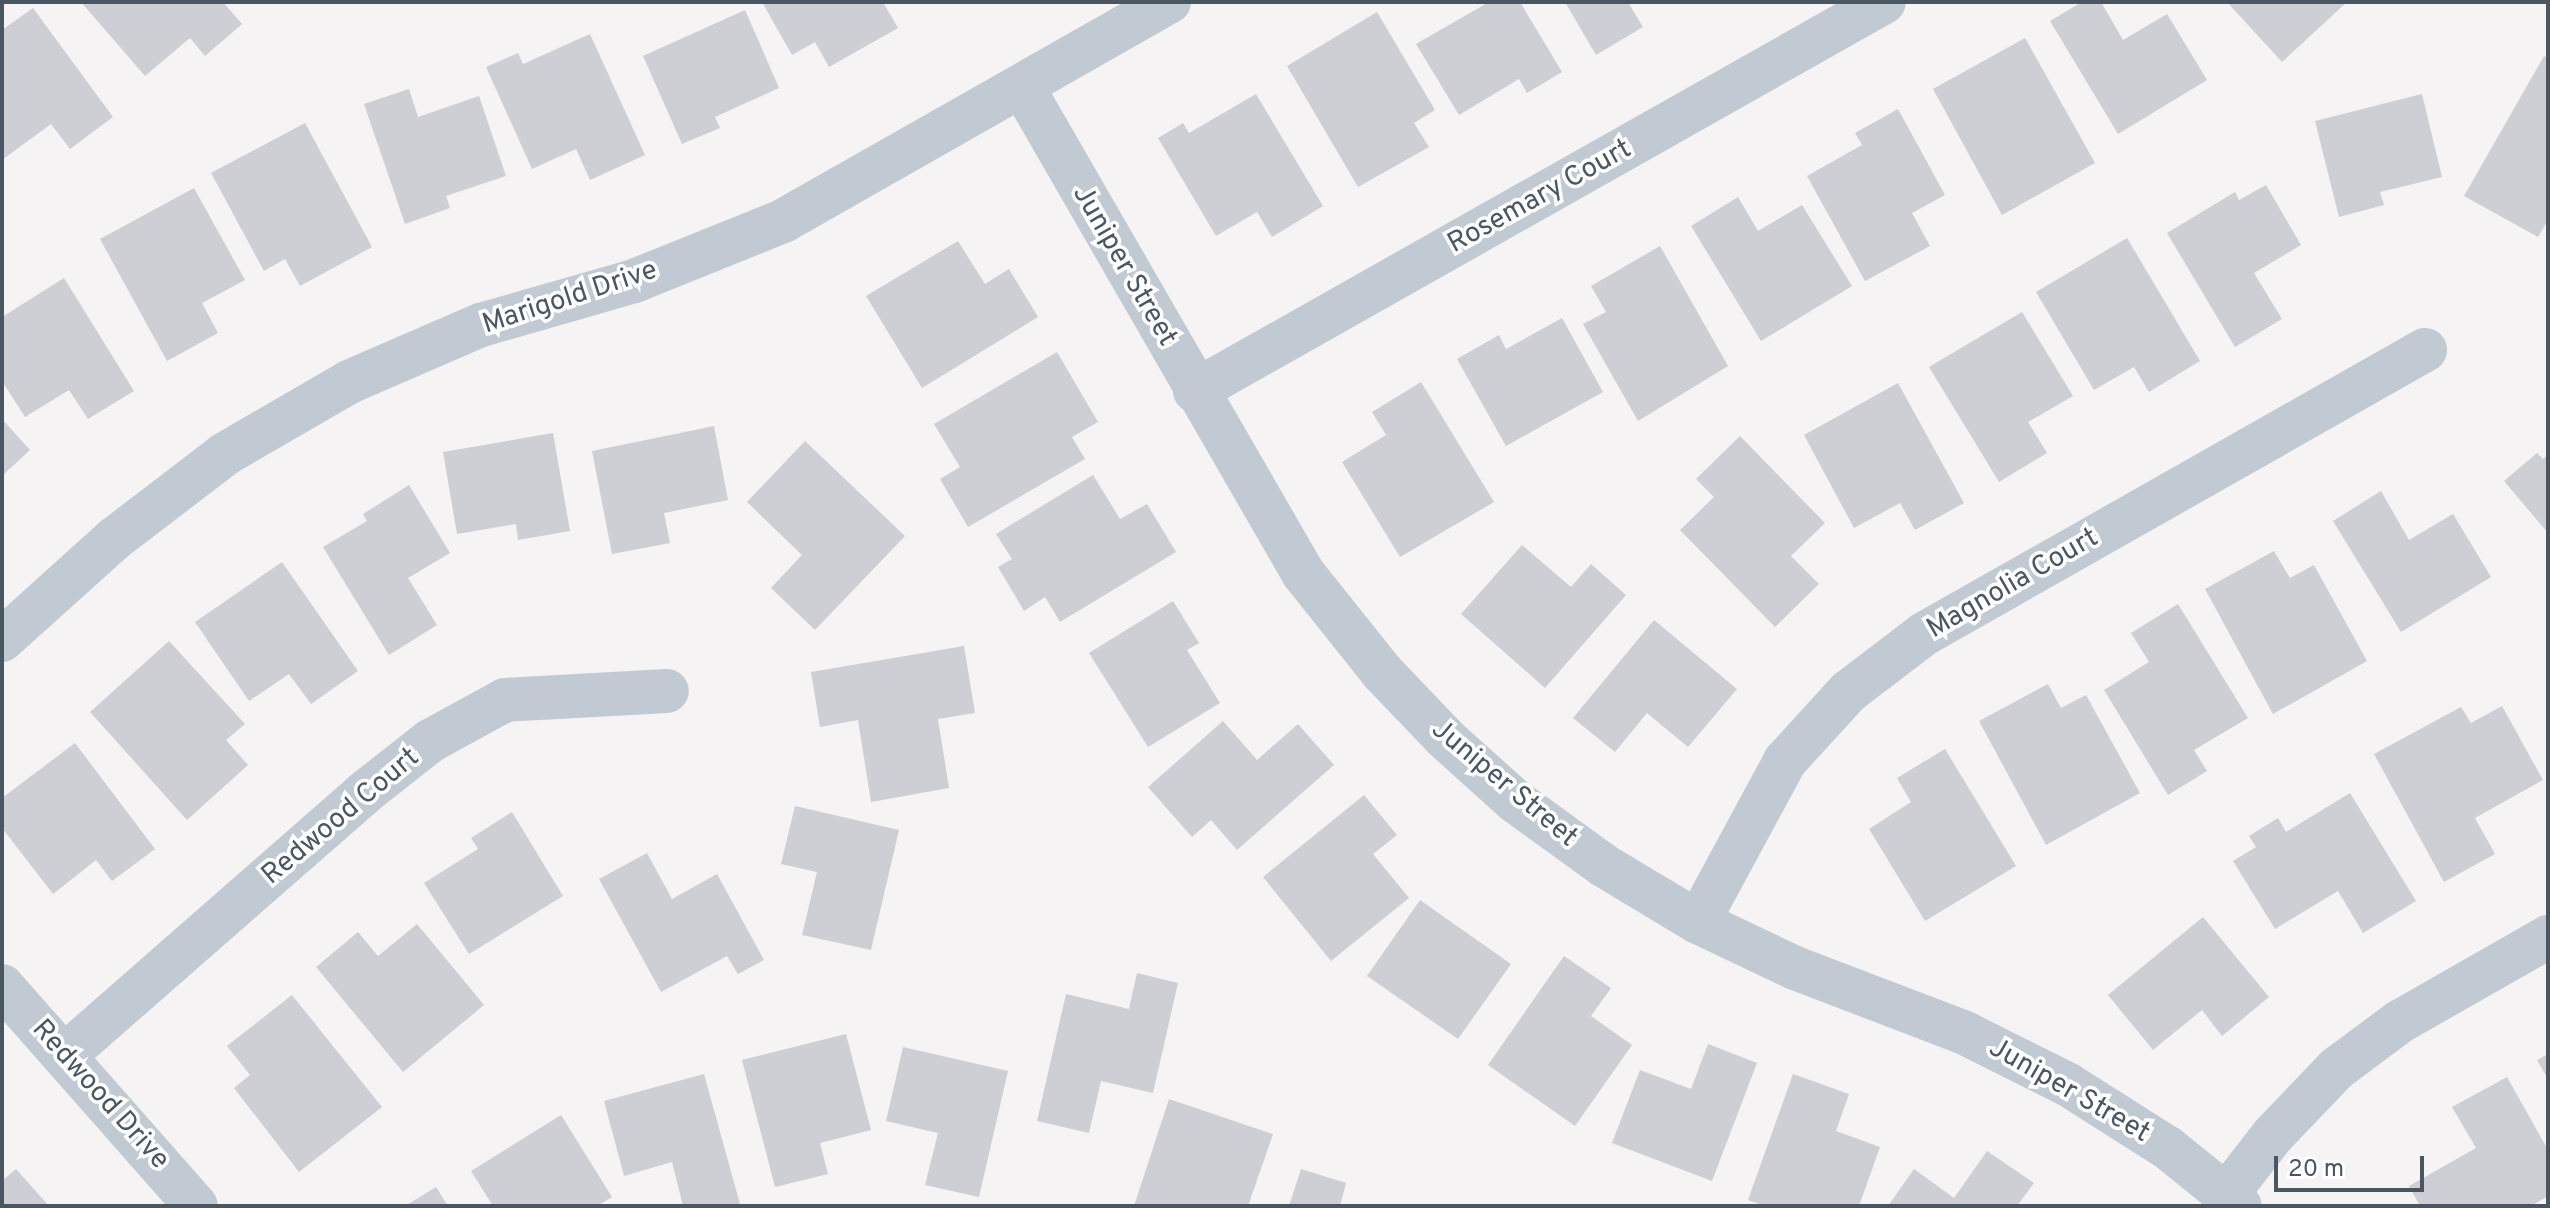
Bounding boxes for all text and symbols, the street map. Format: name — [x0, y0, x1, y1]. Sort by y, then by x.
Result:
street label: Rosemary Court — [1442, 133, 1638, 261]
street label: Juniper Street — [1064, 180, 1184, 352]
street label: Marigold Drive — [478, 254, 662, 342]
street label: Magnolia Court — [1921, 521, 2105, 647]
street label: Juniper Street — [1424, 713, 1584, 855]
street label: Redwood Court — [255, 741, 427, 893]
street label: Redwood Drive — [24, 1013, 176, 1177]
street label: Juniper Street — [1983, 1031, 2155, 1151]
scale bar — [2278, 1140, 2428, 1190]
text: 20 m — [2288, 1155, 2344, 1185]

